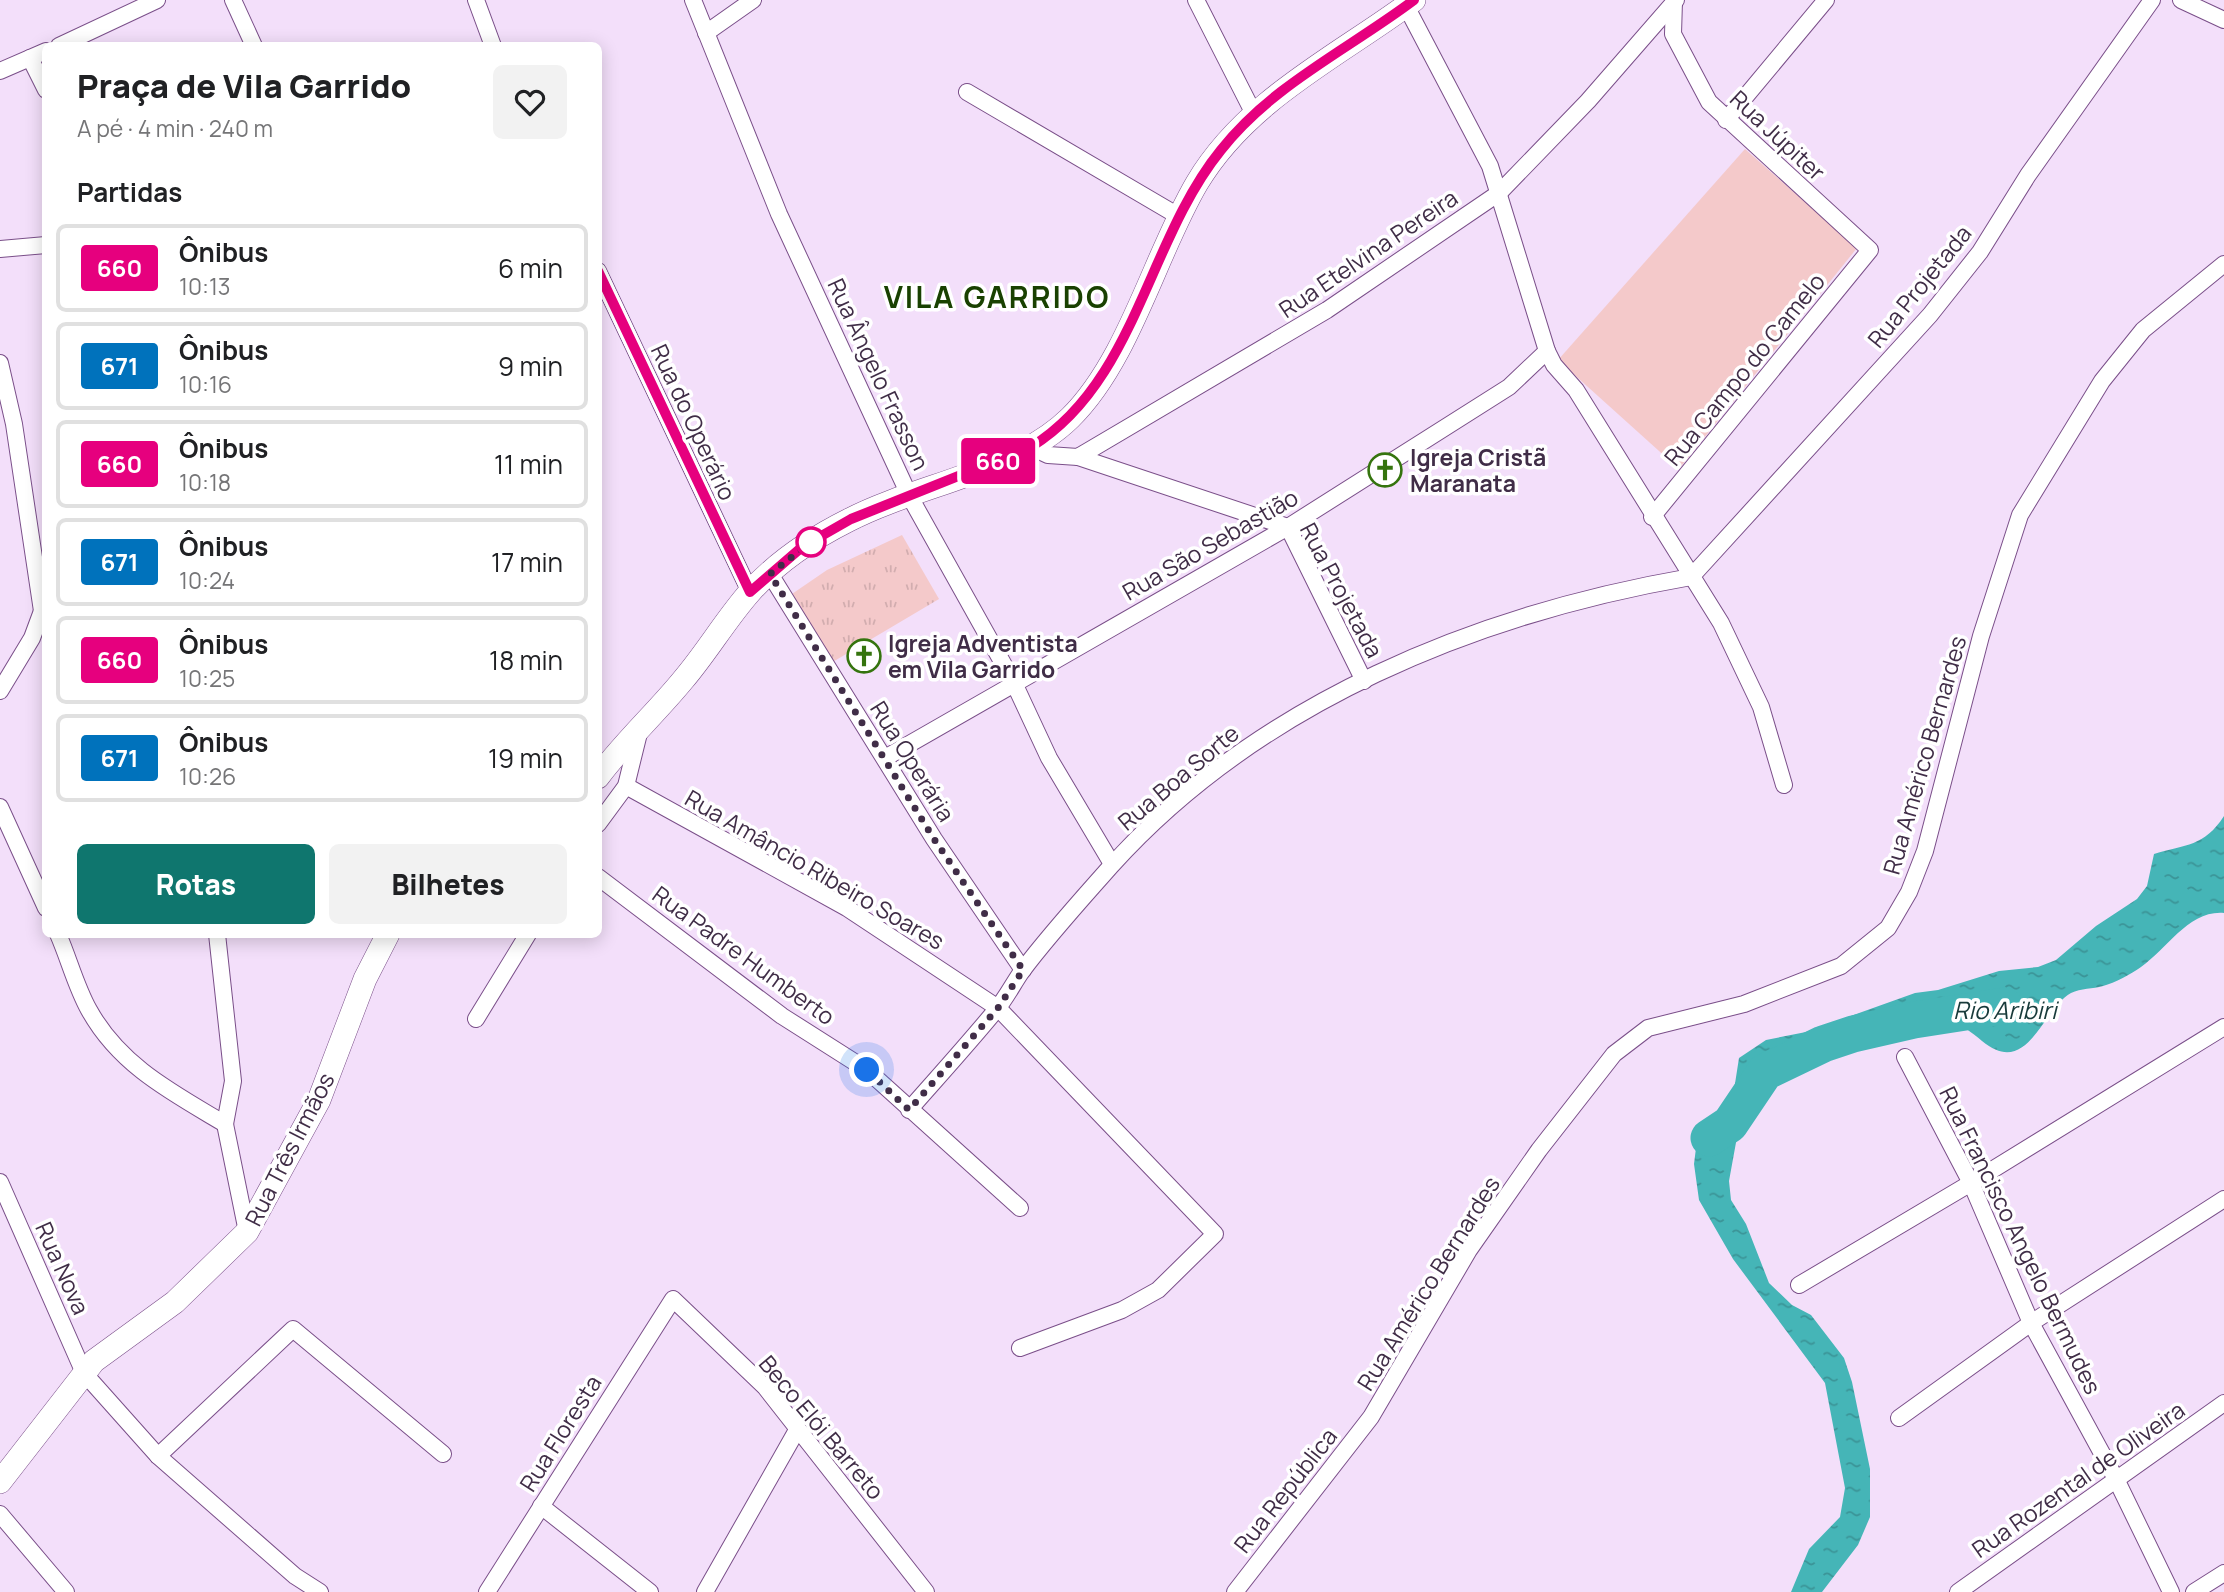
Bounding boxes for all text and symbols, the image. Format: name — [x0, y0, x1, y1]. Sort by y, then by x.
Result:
text: Praça de Vila Garrido — [77, 63, 411, 108]
button: heart — [493, 65, 567, 139]
street label: Rua Júpiter — [1723, 83, 1833, 187]
text: A pé · 4 min · 240 m — [77, 112, 273, 144]
text: Partidas — [77, 174, 182, 210]
street label: Rua Etelvina Pereira — [1272, 181, 1464, 325]
street label: Rua Projetada — [1860, 218, 1978, 354]
text: Ônibus — [179, 234, 268, 270]
text: 6 min — [498, 250, 563, 286]
text: 660 — [97, 251, 142, 284]
street label: Rua Campo do Camelo — [1656, 266, 1832, 472]
text: 10:13 — [179, 270, 231, 302]
street label: Rua Ângelo Frasson — [821, 273, 937, 475]
district label: VILA GARRIDO — [884, 276, 1110, 317]
text: Ônibus — [179, 332, 268, 368]
street label: Rua do Operário — [644, 339, 744, 505]
text: 9 min — [498, 348, 563, 384]
text: 671 — [100, 349, 139, 382]
text: 10:16 — [179, 368, 232, 400]
text: Ônibus — [179, 430, 268, 466]
line badge: 660 — [958, 438, 1038, 484]
place label: Igreja Cristã Maranata — [1410, 441, 1546, 499]
text: 660 — [975, 444, 1021, 477]
text: 11 min — [494, 446, 563, 482]
text: 660 — [97, 447, 142, 480]
church icon: Igreja Cristã Maranata — [1366, 451, 1404, 489]
text: 10:18 — [179, 466, 231, 498]
street label: Rua São Sebastião — [1116, 481, 1304, 607]
street label: Rua Projetada — [1293, 517, 1391, 663]
unlabelled marker — [796, 527, 826, 557]
text: Ônibus — [179, 528, 268, 564]
text: 17 min — [491, 544, 563, 580]
text: 671 — [100, 545, 139, 578]
text: 10:24 — [179, 564, 235, 596]
text: Ônibus — [179, 626, 268, 662]
place label: Igreja Adventista em Vila Garrido — [888, 627, 1078, 685]
street label: Rua Américo Bernardes — [1875, 632, 1973, 878]
church icon: Igreja Adventista em Vila Garrido — [845, 637, 883, 675]
text: 18 min — [489, 642, 563, 678]
text: 660 — [97, 643, 142, 676]
text: 10:25 — [179, 662, 235, 694]
street label: Rua Operária — [863, 695, 963, 827]
street label: Rua Boa Sorte — [1111, 717, 1245, 837]
text: Ônibus — [179, 724, 268, 760]
text: 19 min — [488, 740, 563, 776]
text: 671 — [100, 741, 139, 774]
text: 10:26 — [179, 760, 236, 792]
street label: Rua Amâncio Ribeiro Soares — [679, 781, 951, 957]
button: Rotas — [77, 844, 315, 924]
button: Bilhetes — [329, 844, 567, 924]
street label: Rua Padre Humberto — [646, 878, 842, 1032]
water label: Rio Aribiri — [1953, 993, 2060, 1026]
your location — [849, 1052, 884, 1087]
street label: Rua Três Irmãos — [237, 1067, 341, 1231]
street label: Rua Francisco Angelo Bermudes — [1932, 1081, 2110, 1399]
street label: Rua Américo Bernardes — [1349, 1170, 1507, 1396]
street label: Rua Nova — [28, 1217, 98, 1319]
street label: Beco Elói Barreto — [752, 1348, 892, 1506]
street label: Rua Floresta — [512, 1369, 608, 1497]
street label: Rua Rozental de Oliveira — [1965, 1393, 2191, 1565]
street label: Rua República — [1226, 1421, 1344, 1559]

